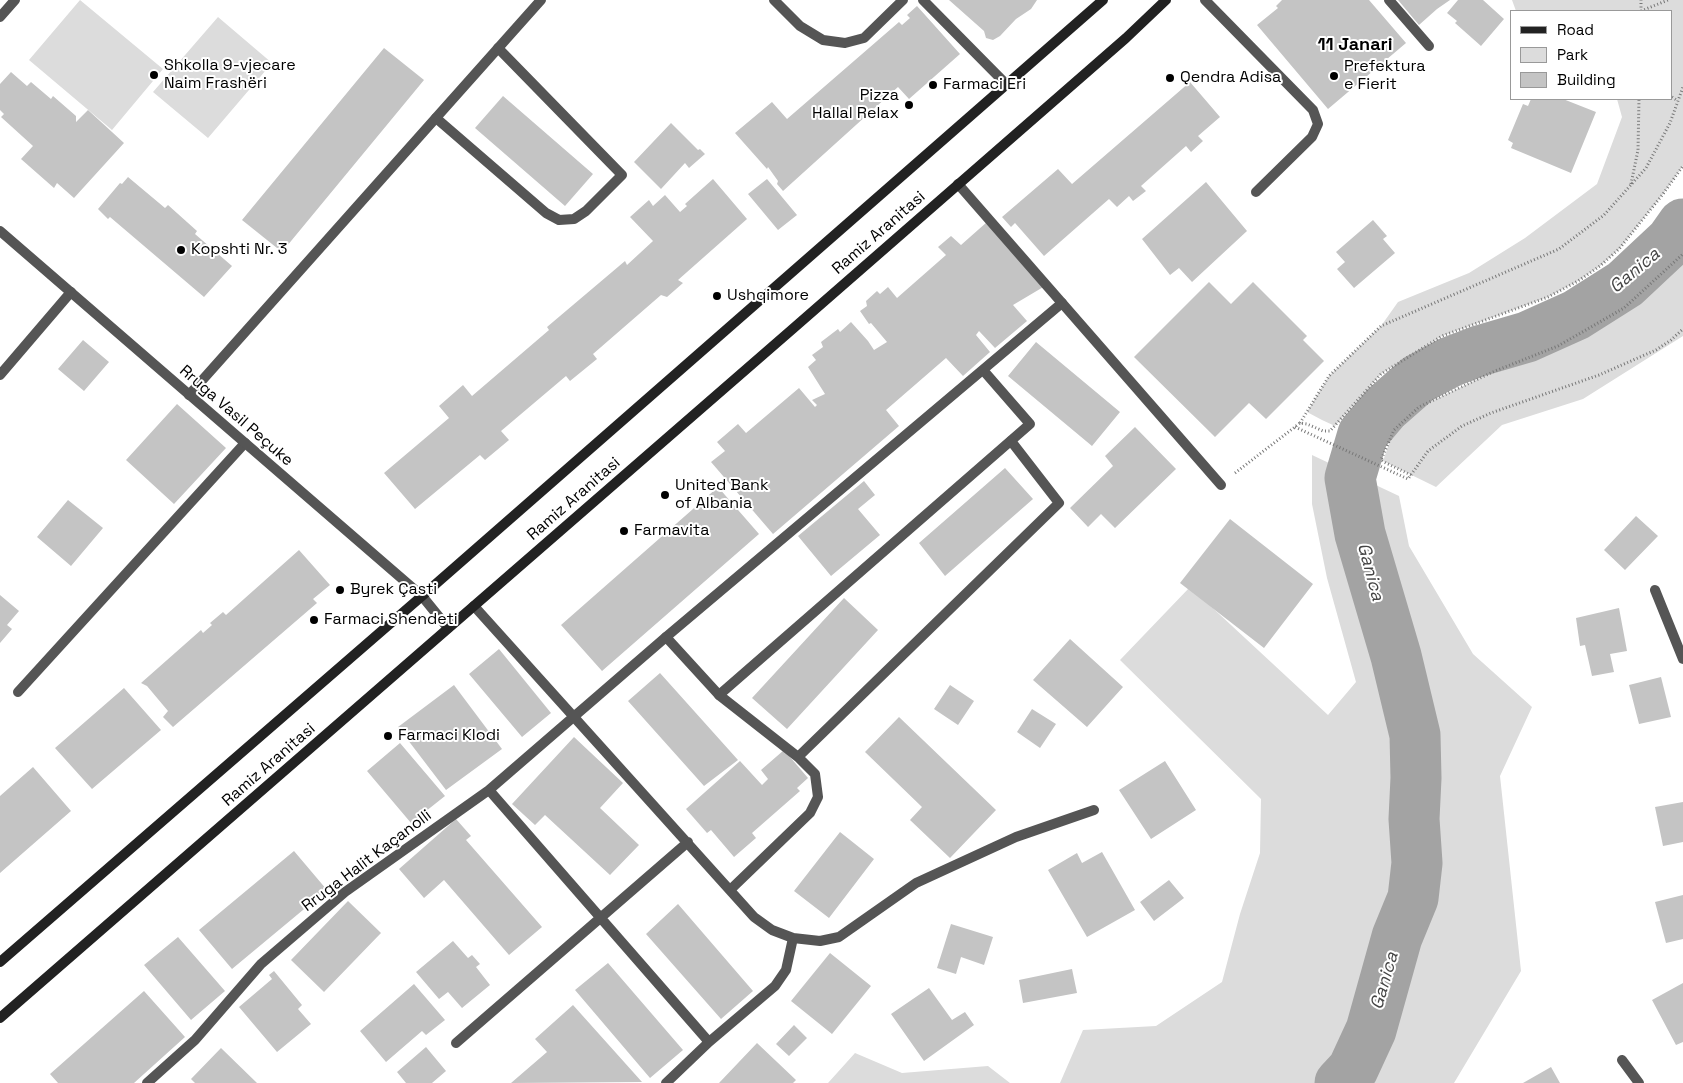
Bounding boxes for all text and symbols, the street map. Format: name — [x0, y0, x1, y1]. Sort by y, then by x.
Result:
legend — [1510, 10, 1673, 100]
text: Road — [1557, 20, 1594, 39]
district label: 11 Janari — [1317, 34, 1393, 56]
text: Park — [1557, 45, 1588, 64]
place label: Shkolla 9-vjecare Naim Frashëri — [164, 56, 296, 94]
place label: Prefektura e Fierit — [1344, 57, 1425, 95]
place label: Qendra Adisa — [1180, 68, 1281, 88]
marker: Shkolla 9-vjecare Naim Frashëri — [148, 69, 160, 81]
marker: Prefektura e Fierit — [1328, 70, 1340, 82]
text: Building — [1557, 70, 1616, 89]
marker: Qendra Adisa — [1164, 72, 1176, 84]
place label: Farmaci Eri — [943, 75, 1026, 95]
marker: Farmaci Eri — [927, 79, 939, 91]
place label: Pizza Hallal Relax — [812, 86, 899, 124]
marker: Pizza Hallal Relax — [903, 99, 915, 111]
street label: Ramiz Aranitasi — [829, 187, 929, 279]
place label: Kopshti Nr. 3 — [191, 240, 287, 260]
marker: Kopshti Nr. 3 — [175, 244, 187, 256]
water label: Ganica — [1606, 244, 1664, 298]
place label: Ushqimore — [727, 286, 809, 306]
marker: Ushqimore — [711, 290, 723, 302]
street label: Rruga Vasil Peçuke — [175, 361, 297, 471]
street label: Ramiz Aranitasi — [524, 453, 624, 545]
place label: United Bank of Albania — [675, 476, 769, 514]
marker: United Bank of Albania — [659, 489, 671, 501]
place label: Farmavita — [634, 521, 709, 541]
marker: Farmavita — [618, 525, 630, 537]
water label: Ganica — [1352, 541, 1388, 603]
place label: Byrek Çasti — [350, 580, 437, 600]
marker: Byrek Çasti — [334, 584, 346, 596]
place label: Farmaci Shendeti — [324, 610, 458, 630]
marker: Farmaci Shendeti — [308, 614, 320, 626]
street label: Ramiz Aranitasi — [219, 719, 319, 811]
place label: Farmaci Klodi — [398, 726, 500, 746]
marker: Farmaci Klodi — [382, 730, 394, 742]
street label: Rruga Halit Kaçanolli — [298, 806, 436, 916]
water label: Ganica — [1367, 950, 1403, 1012]

